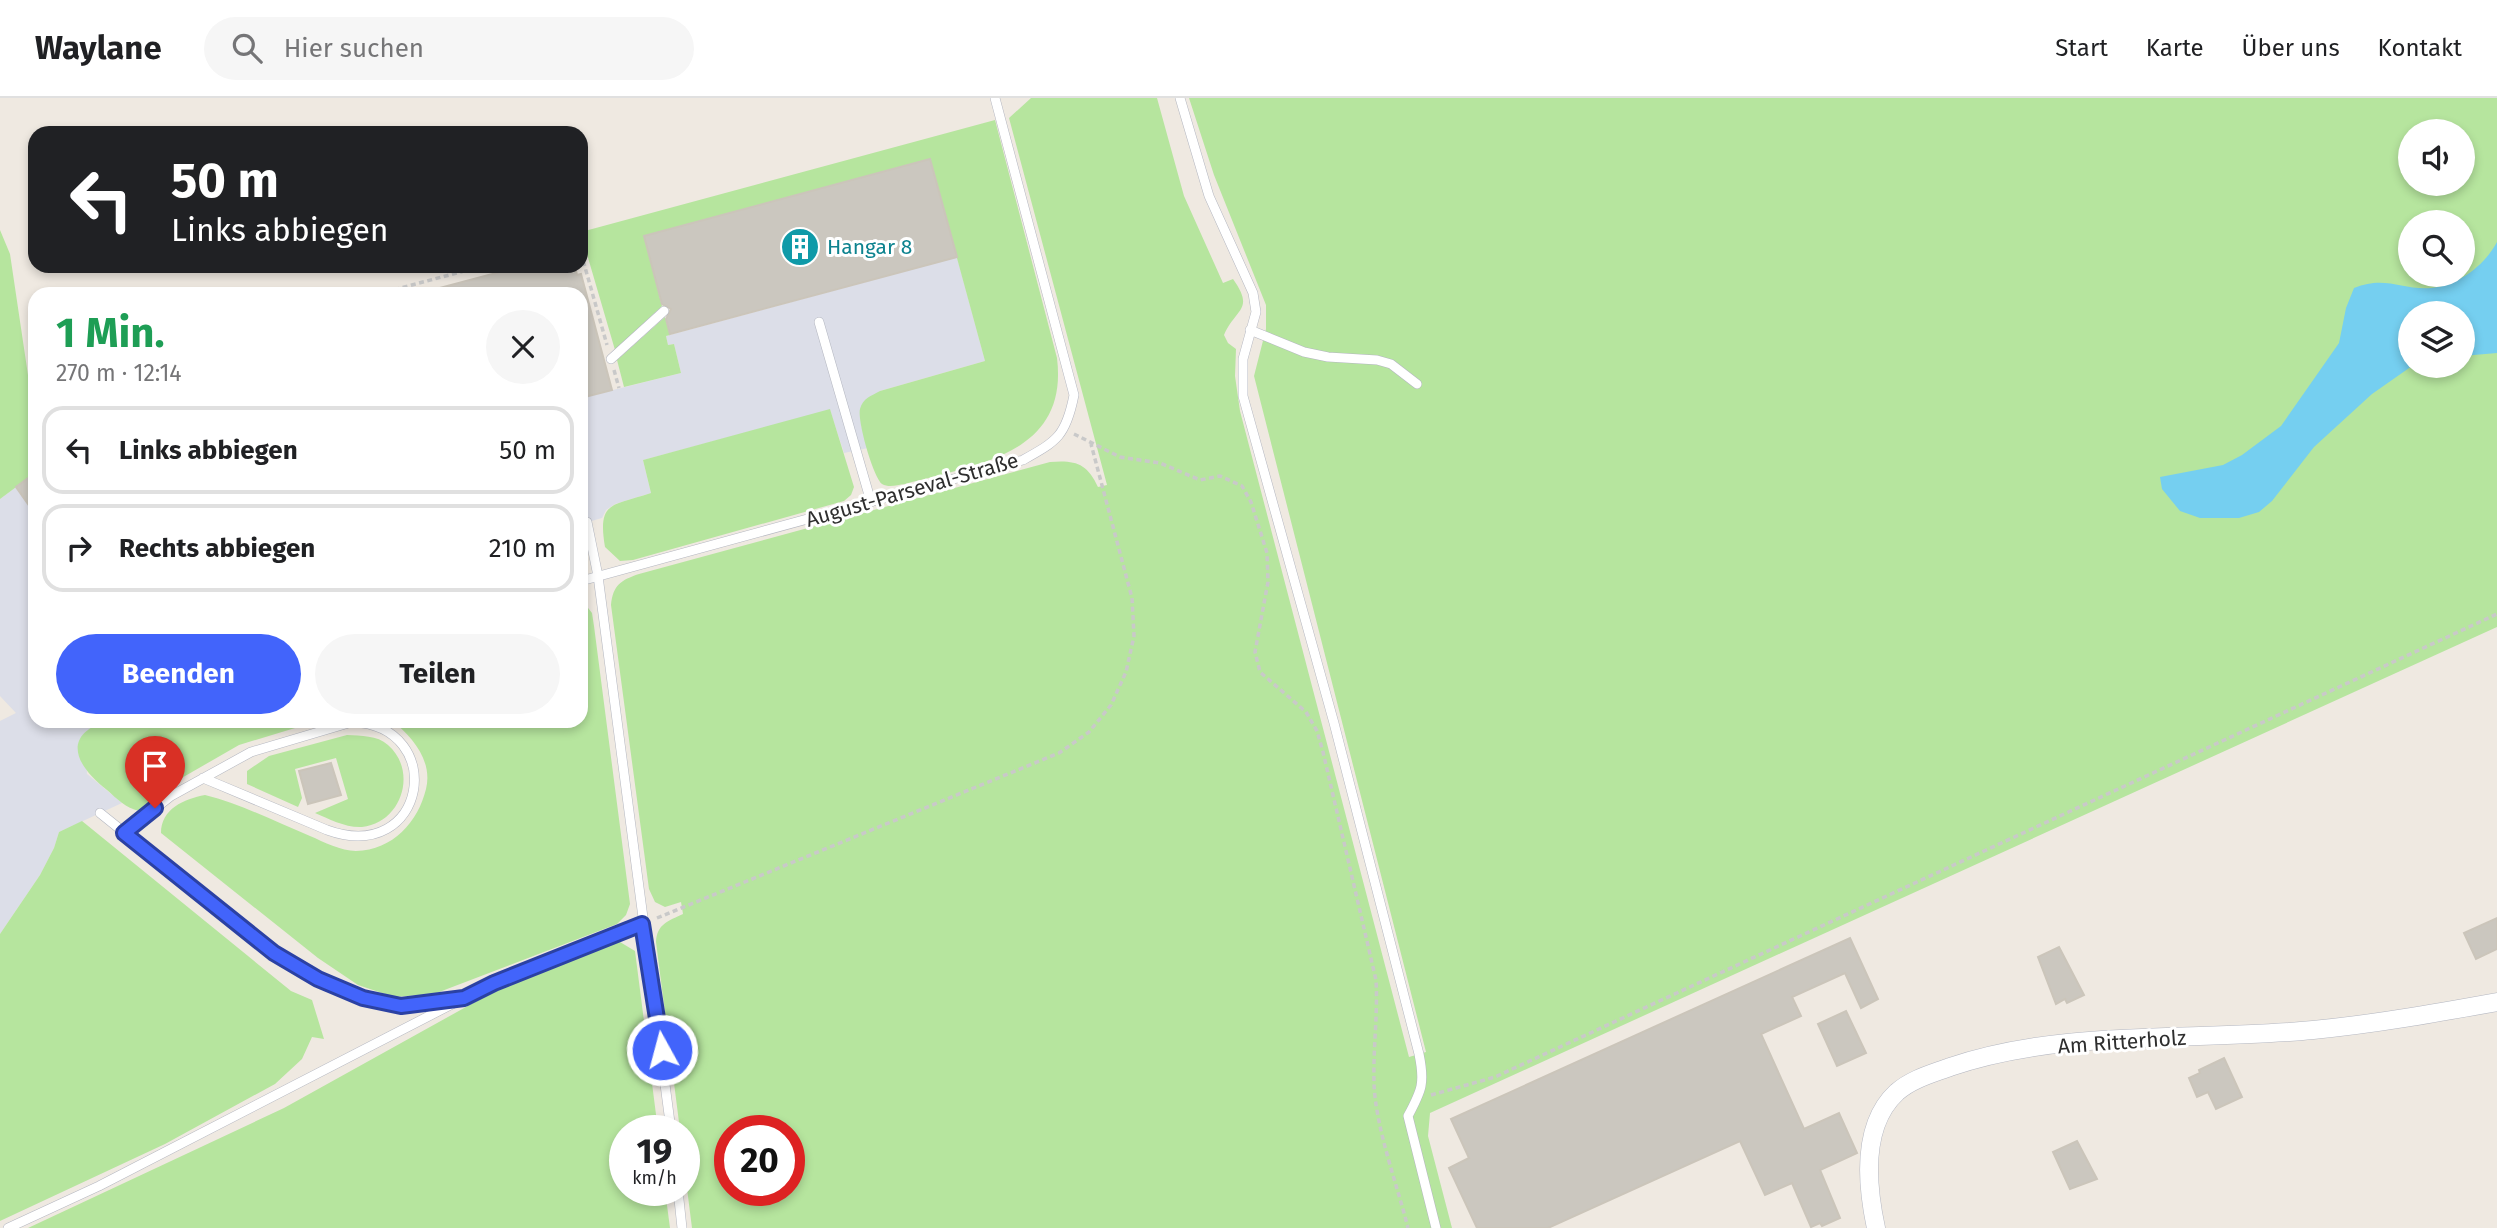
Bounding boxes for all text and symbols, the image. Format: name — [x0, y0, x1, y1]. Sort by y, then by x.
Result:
search box — [204, 17, 694, 80]
text: Waylane — [35, 28, 162, 68]
icon: search — [228, 29, 266, 67]
text: Hier suchen — [284, 33, 424, 64]
text: Start — [2055, 34, 2108, 62]
text: Karte — [2146, 34, 2204, 62]
text: Über uns — [2242, 34, 2340, 62]
text: Kontakt — [2378, 34, 2462, 62]
map controls — [2398, 119, 2475, 378]
button: sound — [2398, 119, 2475, 196]
text: 50 m — [171, 151, 279, 210]
icon: left — [56, 154, 147, 245]
button: search — [2398, 210, 2475, 287]
text: Links abbiegen — [171, 211, 389, 249]
building icon: Hangar 8 — [779, 226, 821, 268]
place label: Hangar 8 — [827, 234, 912, 260]
button: layers — [2398, 301, 2475, 378]
text: 1 Min. — [56, 308, 165, 358]
button: close — [486, 310, 560, 384]
text: 270 m · 12:14 — [56, 359, 182, 387]
icon: left — [60, 431, 98, 469]
text: Links abbiegen — [119, 435, 298, 466]
text: 50 m — [499, 435, 556, 466]
street label: August-Parseval-Straße — [803, 447, 1021, 533]
icon: right — [60, 529, 98, 567]
text: Rechts abbiegen — [119, 533, 315, 564]
text: 210 m — [489, 533, 556, 564]
button: Beenden — [56, 634, 301, 714]
button: Teilen — [315, 634, 560, 714]
pin — [125, 736, 185, 808]
icon: arrive — [136, 747, 174, 785]
position arrow — [625, 1013, 699, 1087]
street label: Am Ritterholz — [2057, 1025, 2187, 1059]
speed limit sign: 20 — [714, 1115, 805, 1206]
text: 19 — [637, 1130, 672, 1172]
text: km/h — [632, 1167, 677, 1189]

